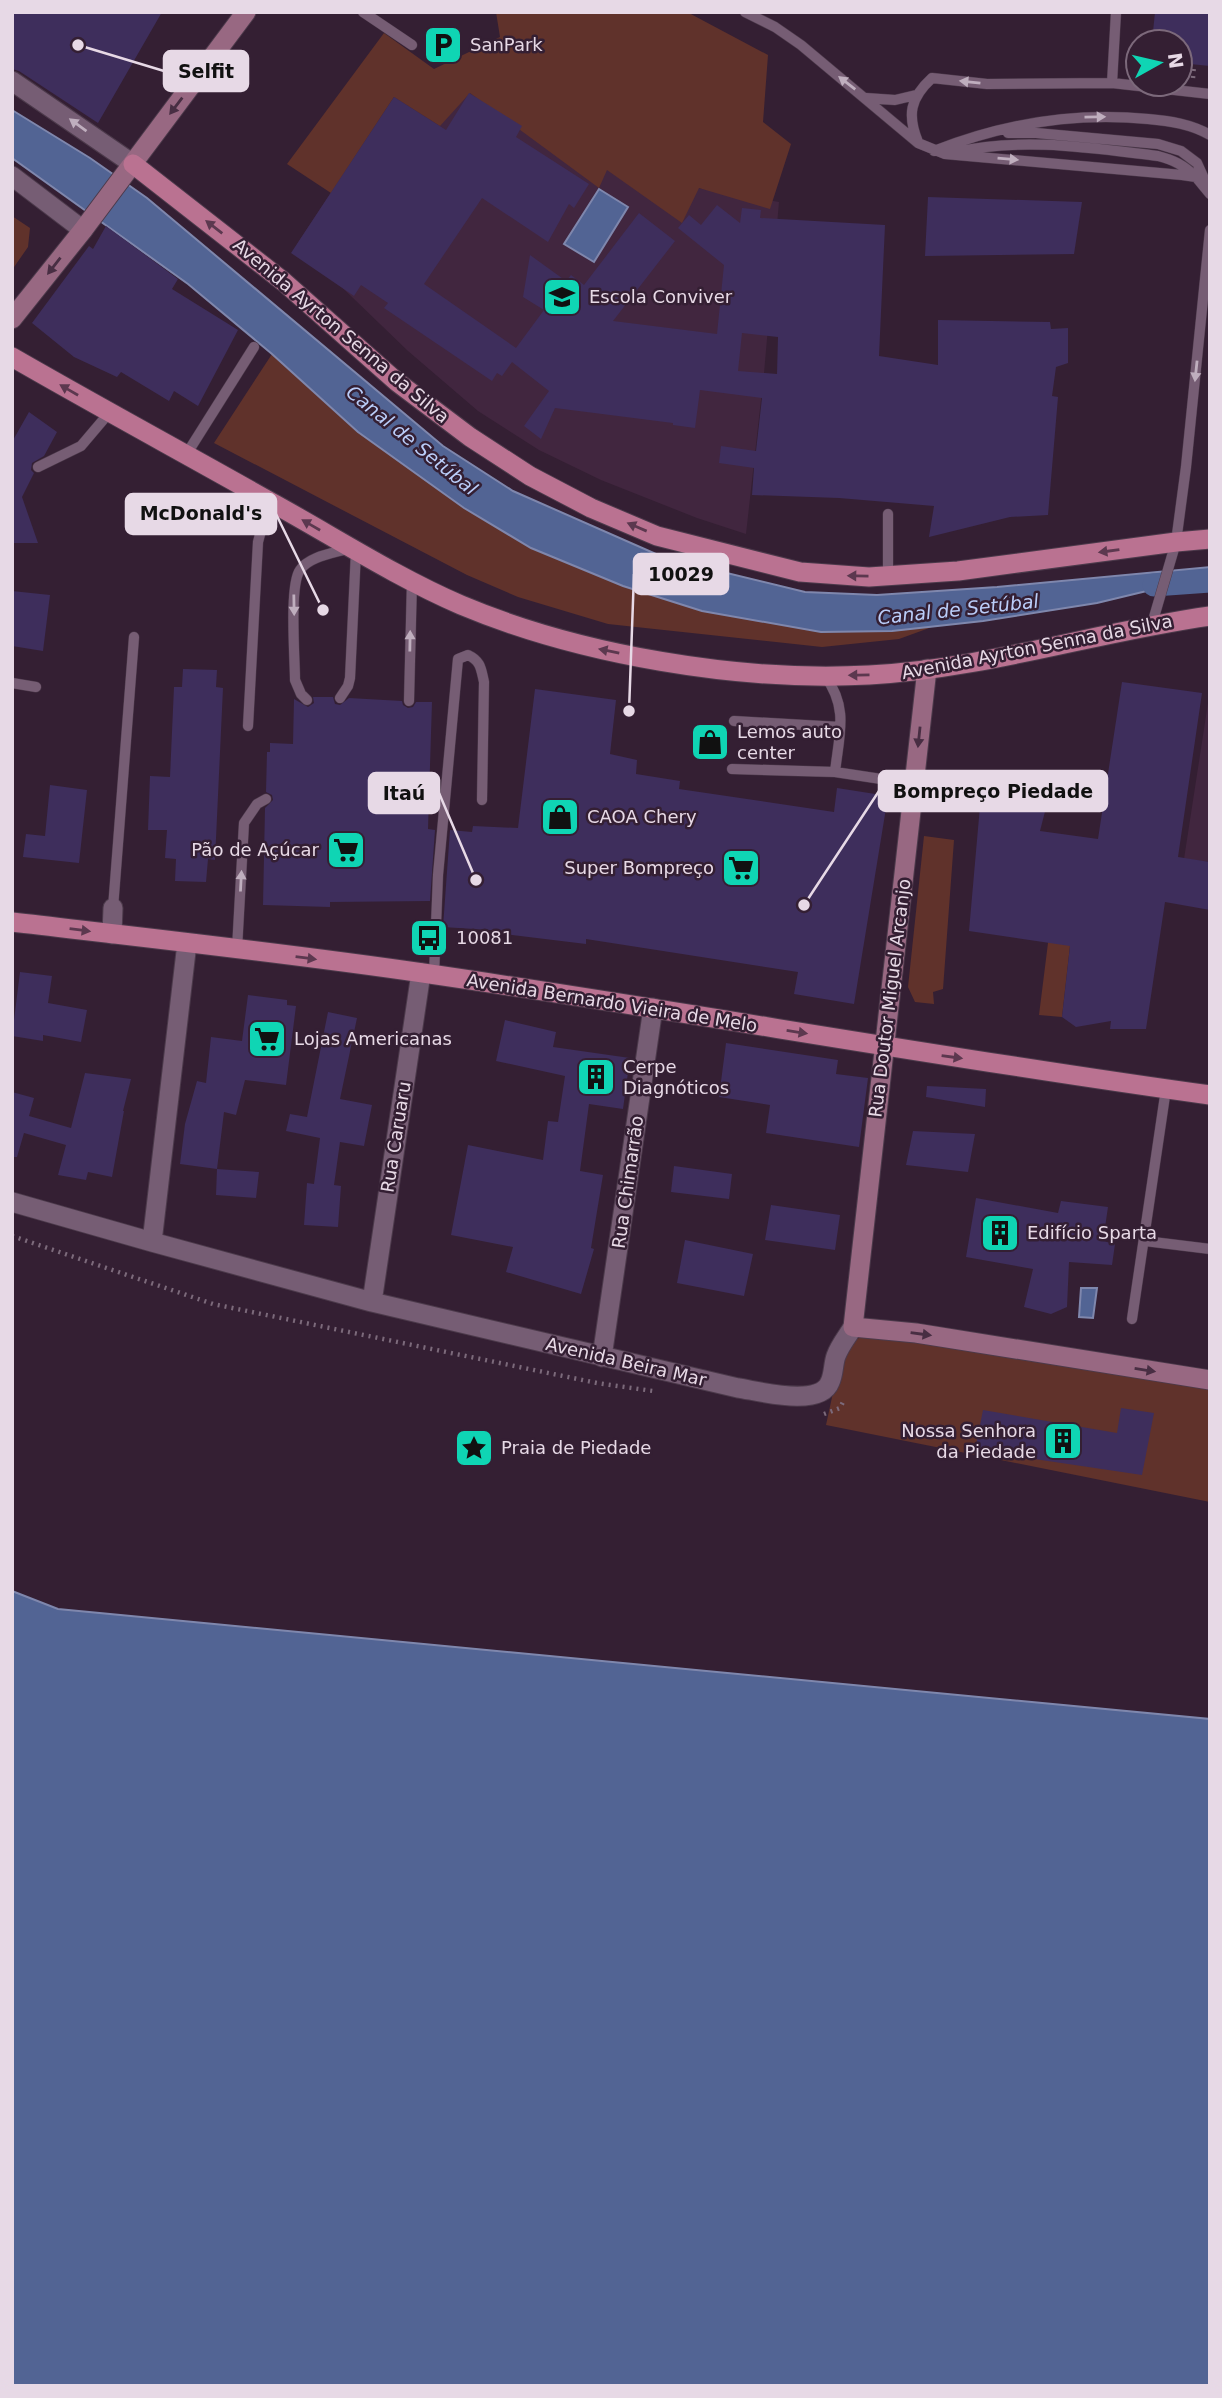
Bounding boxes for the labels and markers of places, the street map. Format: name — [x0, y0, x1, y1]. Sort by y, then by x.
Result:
parking icon: SanPark — [422, 24, 464, 66]
place label: SanPark — [470, 34, 543, 55]
callout: Selfit — [164, 51, 248, 91]
school or university icon: Escola Conviver — [541, 276, 583, 318]
place label: Escola Conviver — [589, 286, 733, 307]
callout: McDonald's — [126, 494, 276, 534]
callout: 10029 — [634, 554, 728, 594]
shop icon: Lemos auto center — [689, 721, 731, 763]
place label: Lemos auto center — [737, 721, 842, 763]
callout: Bompreço Piedade — [879, 771, 1107, 811]
callout: Itaú — [369, 773, 439, 813]
shop icon: CAOA Chery — [539, 796, 581, 838]
place label: CAOA Chery — [587, 806, 697, 827]
supermarket icon: Pão de Açúcar — [325, 829, 367, 871]
place label: Pão de Açúcar — [191, 839, 320, 860]
supermarket icon: Super Bompreço — [720, 847, 762, 889]
place label: Super Bompreço — [564, 857, 714, 878]
bus stop icon: 10081 — [408, 917, 450, 959]
place label: 10081 — [456, 927, 513, 948]
supermarket icon: Lojas Americanas — [246, 1018, 288, 1060]
place label: Lojas Americanas — [294, 1028, 452, 1049]
building icon: Cerpe Diagnóticos — [575, 1056, 617, 1098]
place label: Cerpe Diagnóticos — [623, 1056, 729, 1098]
building icon: Edifício Sparta — [979, 1212, 1021, 1254]
place label: Edifício Sparta — [1027, 1222, 1157, 1243]
place label: Nossa Senhora da Piedade — [901, 1420, 1036, 1462]
building icon: Nossa Senhora da Piedade — [1042, 1420, 1084, 1462]
place icon: Praia de Piedade — [453, 1427, 495, 1469]
place label: Praia de Piedade — [501, 1437, 651, 1458]

